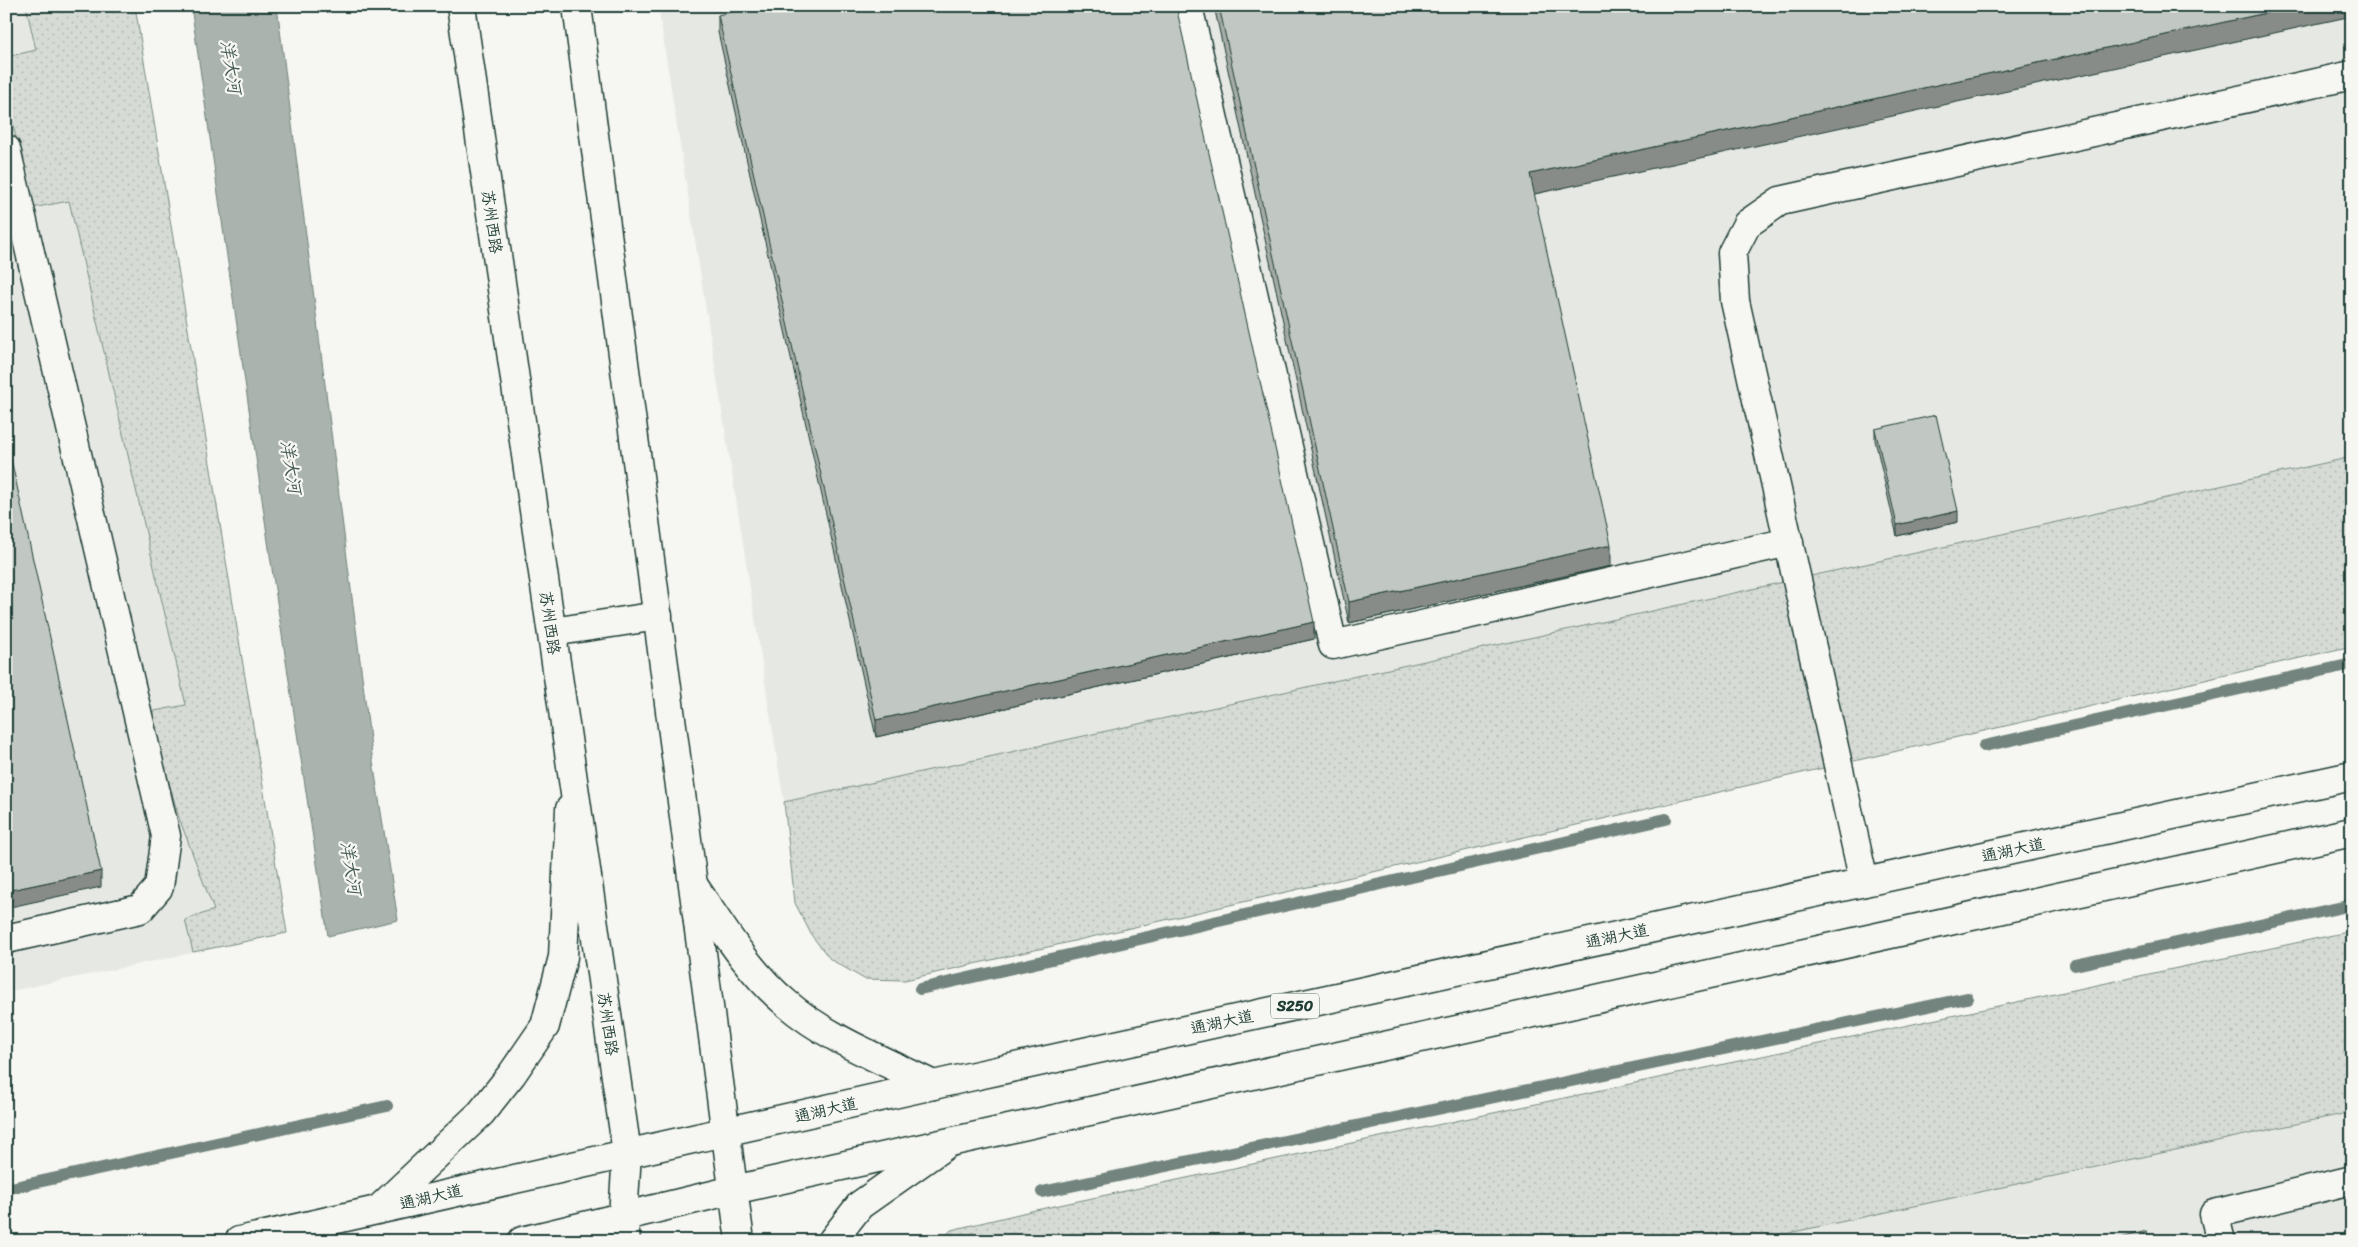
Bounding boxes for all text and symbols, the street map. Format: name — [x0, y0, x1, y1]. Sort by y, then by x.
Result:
water label: 洋大河 — [211, 38, 251, 99]
street label: 苏州西路 — [473, 188, 511, 256]
water label: 洋大河 — [271, 438, 311, 499]
street label: 苏州西路 — [531, 589, 569, 657]
street label: 通湖大道 — [1979, 829, 2047, 871]
water label: 洋大河 — [331, 839, 371, 900]
street label: 通湖大道 — [1583, 915, 1651, 957]
street label: 苏州西路 — [589, 990, 627, 1058]
road number: S250 — [1271, 994, 1319, 1018]
street label: 通湖大道 — [1188, 1001, 1256, 1043]
street label: 通湖大道 — [792, 1089, 860, 1131]
street label: 通湖大道 — [397, 1176, 465, 1218]

